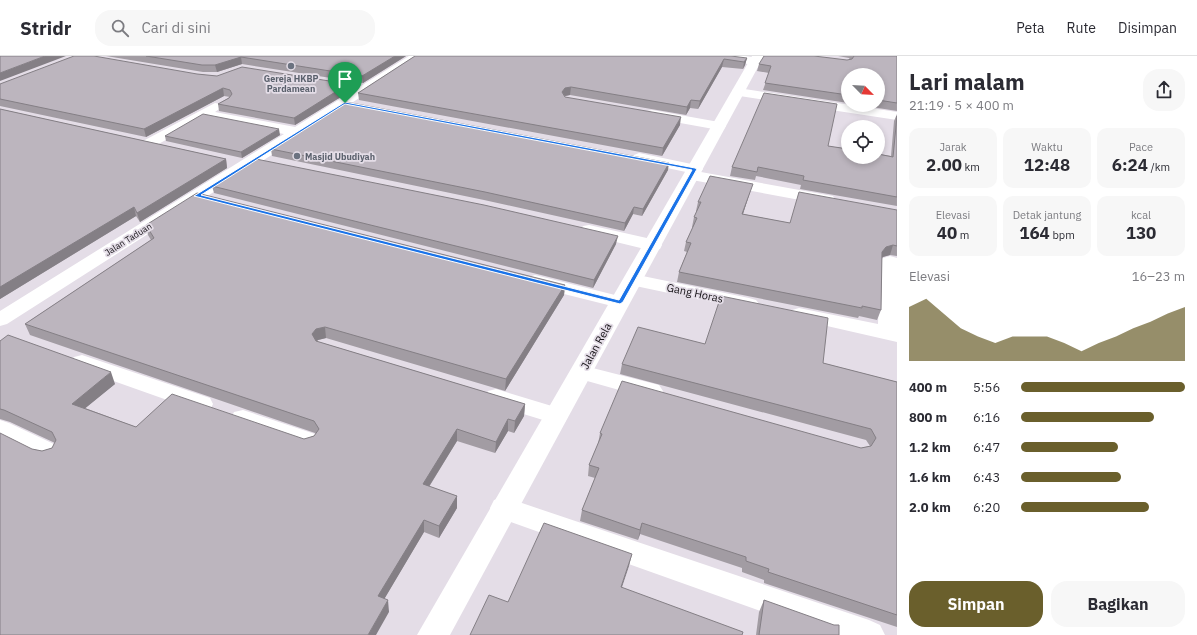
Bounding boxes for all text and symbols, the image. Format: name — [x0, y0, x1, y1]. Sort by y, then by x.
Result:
search box — [95, 10, 375, 46]
text: Stridr — [20, 16, 71, 40]
icon: search — [109, 17, 131, 39]
text: Cari di sini — [141, 18, 211, 37]
text: Peta — [1016, 19, 1045, 37]
text: Rute — [1067, 19, 1096, 37]
text: Disimpan — [1118, 19, 1177, 37]
marker: Gereja HKBP Pardamean — [286, 61, 296, 71]
pin — [328, 62, 362, 103]
text: Lari malam — [909, 67, 1025, 96]
icon: arrive — [334, 68, 356, 90]
north arrow — [841, 68, 885, 112]
map controls — [841, 68, 885, 164]
button: share — [1143, 69, 1185, 111]
place label: Gereja HKBP Pardamean — [264, 73, 318, 94]
text: 21:19 · 5 × 400 m — [909, 97, 1014, 114]
button: locate — [841, 120, 885, 164]
text: Jarak — [939, 140, 967, 154]
text: Waktu — [1031, 140, 1063, 154]
text: Pace — [1129, 140, 1153, 154]
marker: Masjid Ubudiyah — [292, 151, 302, 161]
place label: Masjid Ubudiyah — [305, 151, 375, 162]
text: 2.00 — [926, 154, 962, 176]
text: 12:48 — [1024, 154, 1070, 176]
text: 6:24 — [1112, 154, 1148, 176]
text: km — [962, 160, 980, 174]
text: /km — [1148, 160, 1170, 174]
text: Elevasi — [936, 208, 970, 222]
text: Detak jantung — [1013, 208, 1081, 222]
text: kcal — [1131, 208, 1151, 222]
street label: Jalan Taduan — [102, 220, 154, 258]
text: 40 — [937, 222, 957, 244]
text: 164 — [1019, 222, 1050, 244]
text: 130 — [1126, 222, 1156, 244]
text: m — [957, 228, 969, 242]
text: bpm — [1050, 228, 1075, 242]
text: Elevasi — [909, 268, 950, 285]
text: 16–23 m — [1132, 268, 1185, 285]
street label: Gang Horas — [665, 280, 725, 306]
street label: Jalan Rela — [578, 320, 615, 372]
text: 400 m — [909, 379, 947, 396]
text: 5:56 — [973, 379, 1000, 396]
text: 800 m — [909, 409, 947, 426]
text: 6:16 — [973, 409, 1000, 426]
text: 1.2 km — [909, 439, 951, 456]
text: 6:47 — [973, 439, 1000, 456]
text: 1.6 km — [909, 469, 951, 486]
text: 6:43 — [973, 469, 1000, 486]
text: 2.0 km — [909, 499, 951, 516]
text: 6:20 — [973, 499, 1000, 516]
button: Simpan — [909, 581, 1043, 627]
button: Bagikan — [1051, 581, 1185, 627]

